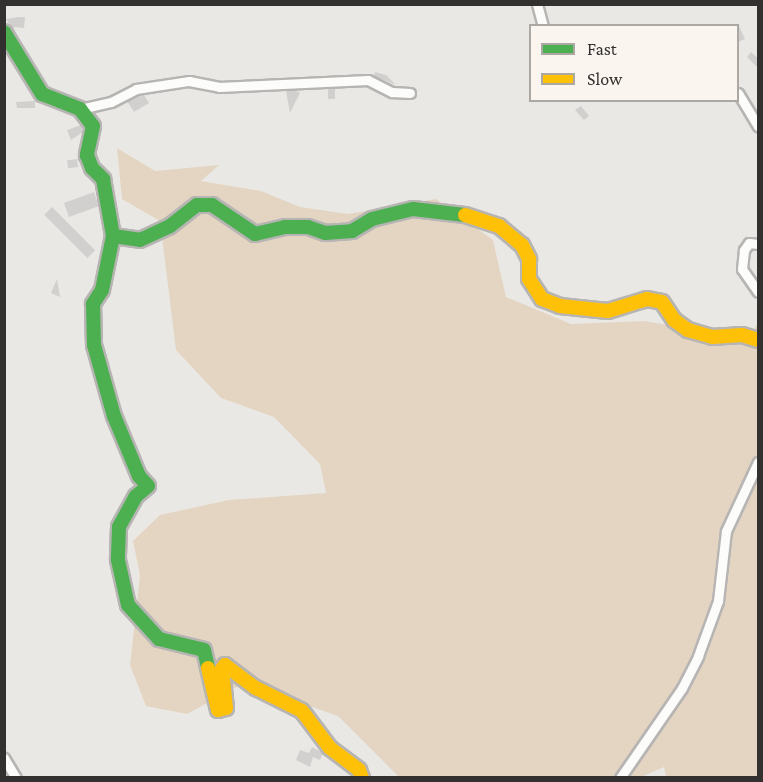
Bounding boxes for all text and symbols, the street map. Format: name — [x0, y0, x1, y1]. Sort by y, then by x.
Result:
legend — [529, 24, 739, 102]
text: Fast — [587, 39, 617, 59]
text: Slow — [587, 69, 622, 89]

